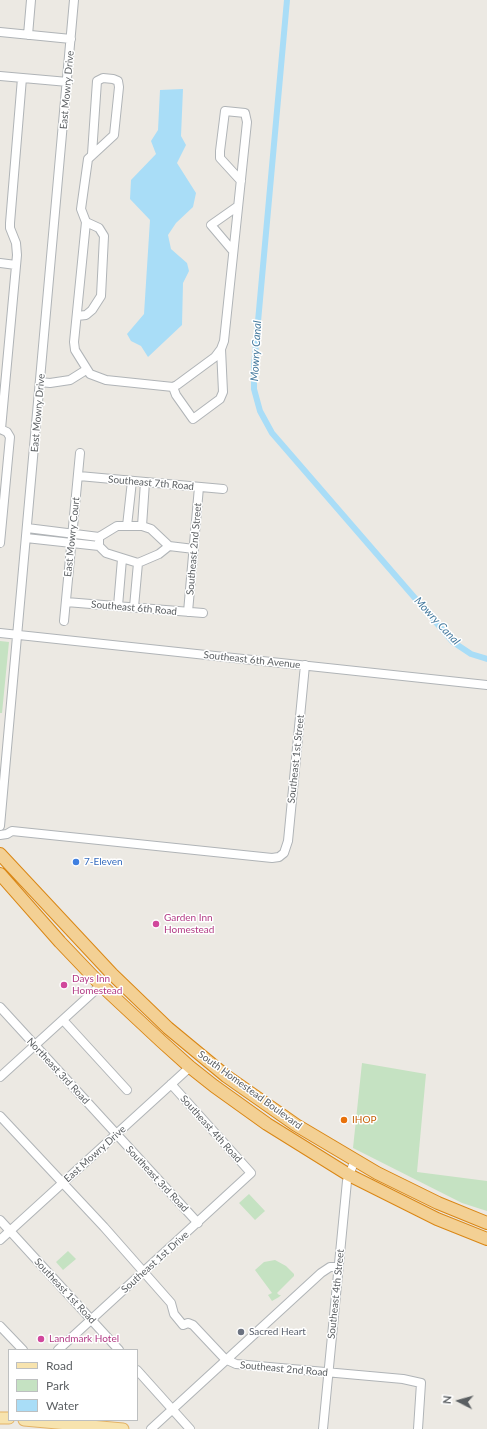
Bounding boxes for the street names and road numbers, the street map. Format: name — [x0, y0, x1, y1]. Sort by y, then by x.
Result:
street label: East Mowry Drive — [58, 50, 76, 130]
street label: East Mowry Drive — [29, 373, 47, 453]
street label: Southeast 7th Road — [108, 473, 194, 493]
street label: East Mowry Court — [62, 497, 82, 577]
street label: Southeast 2nd Street — [184, 502, 204, 596]
street label: Southeast 6th Road — [91, 598, 177, 618]
street label: Southeast 6th Avenue — [203, 649, 301, 671]
street label: Southeast 1st Street — [285, 714, 307, 804]
street label: Northeast 3rd Road — [24, 1035, 92, 1107]
street label: South Homestead Boulevard — [196, 1048, 304, 1132]
street label: Southeast 4th Road — [178, 1093, 244, 1165]
street label: East Mowry Drive — [62, 1123, 128, 1185]
street label: Southeast 3rd Road — [123, 1143, 191, 1215]
street label: Southeast 1st Drive — [119, 1229, 191, 1295]
street label: Southeast 4th Street — [325, 1248, 347, 1340]
street label: Southeast 1st Road — [32, 1256, 98, 1326]
street label: Southeast 2nd Road — [240, 1359, 328, 1379]

